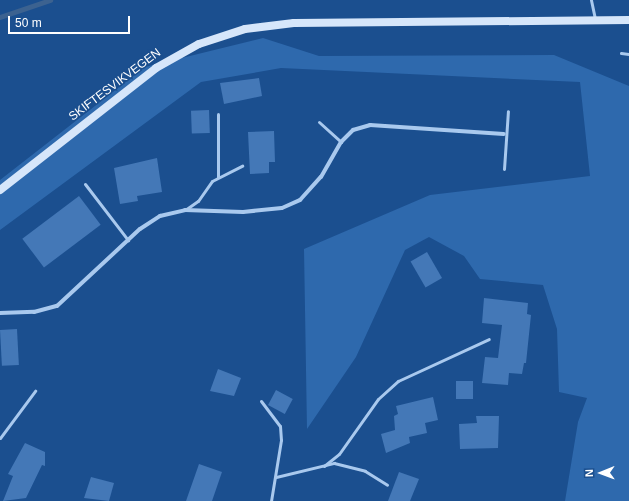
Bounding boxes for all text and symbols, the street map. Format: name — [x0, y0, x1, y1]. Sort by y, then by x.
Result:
scale bar — [10, 8, 132, 34]
text: 50 m — [15, 16, 42, 30]
street label: SKIFTESVIKVEGEN — [66, 46, 164, 124]
north arrow — [581, 453, 621, 493]
text: N — [583, 469, 595, 477]

